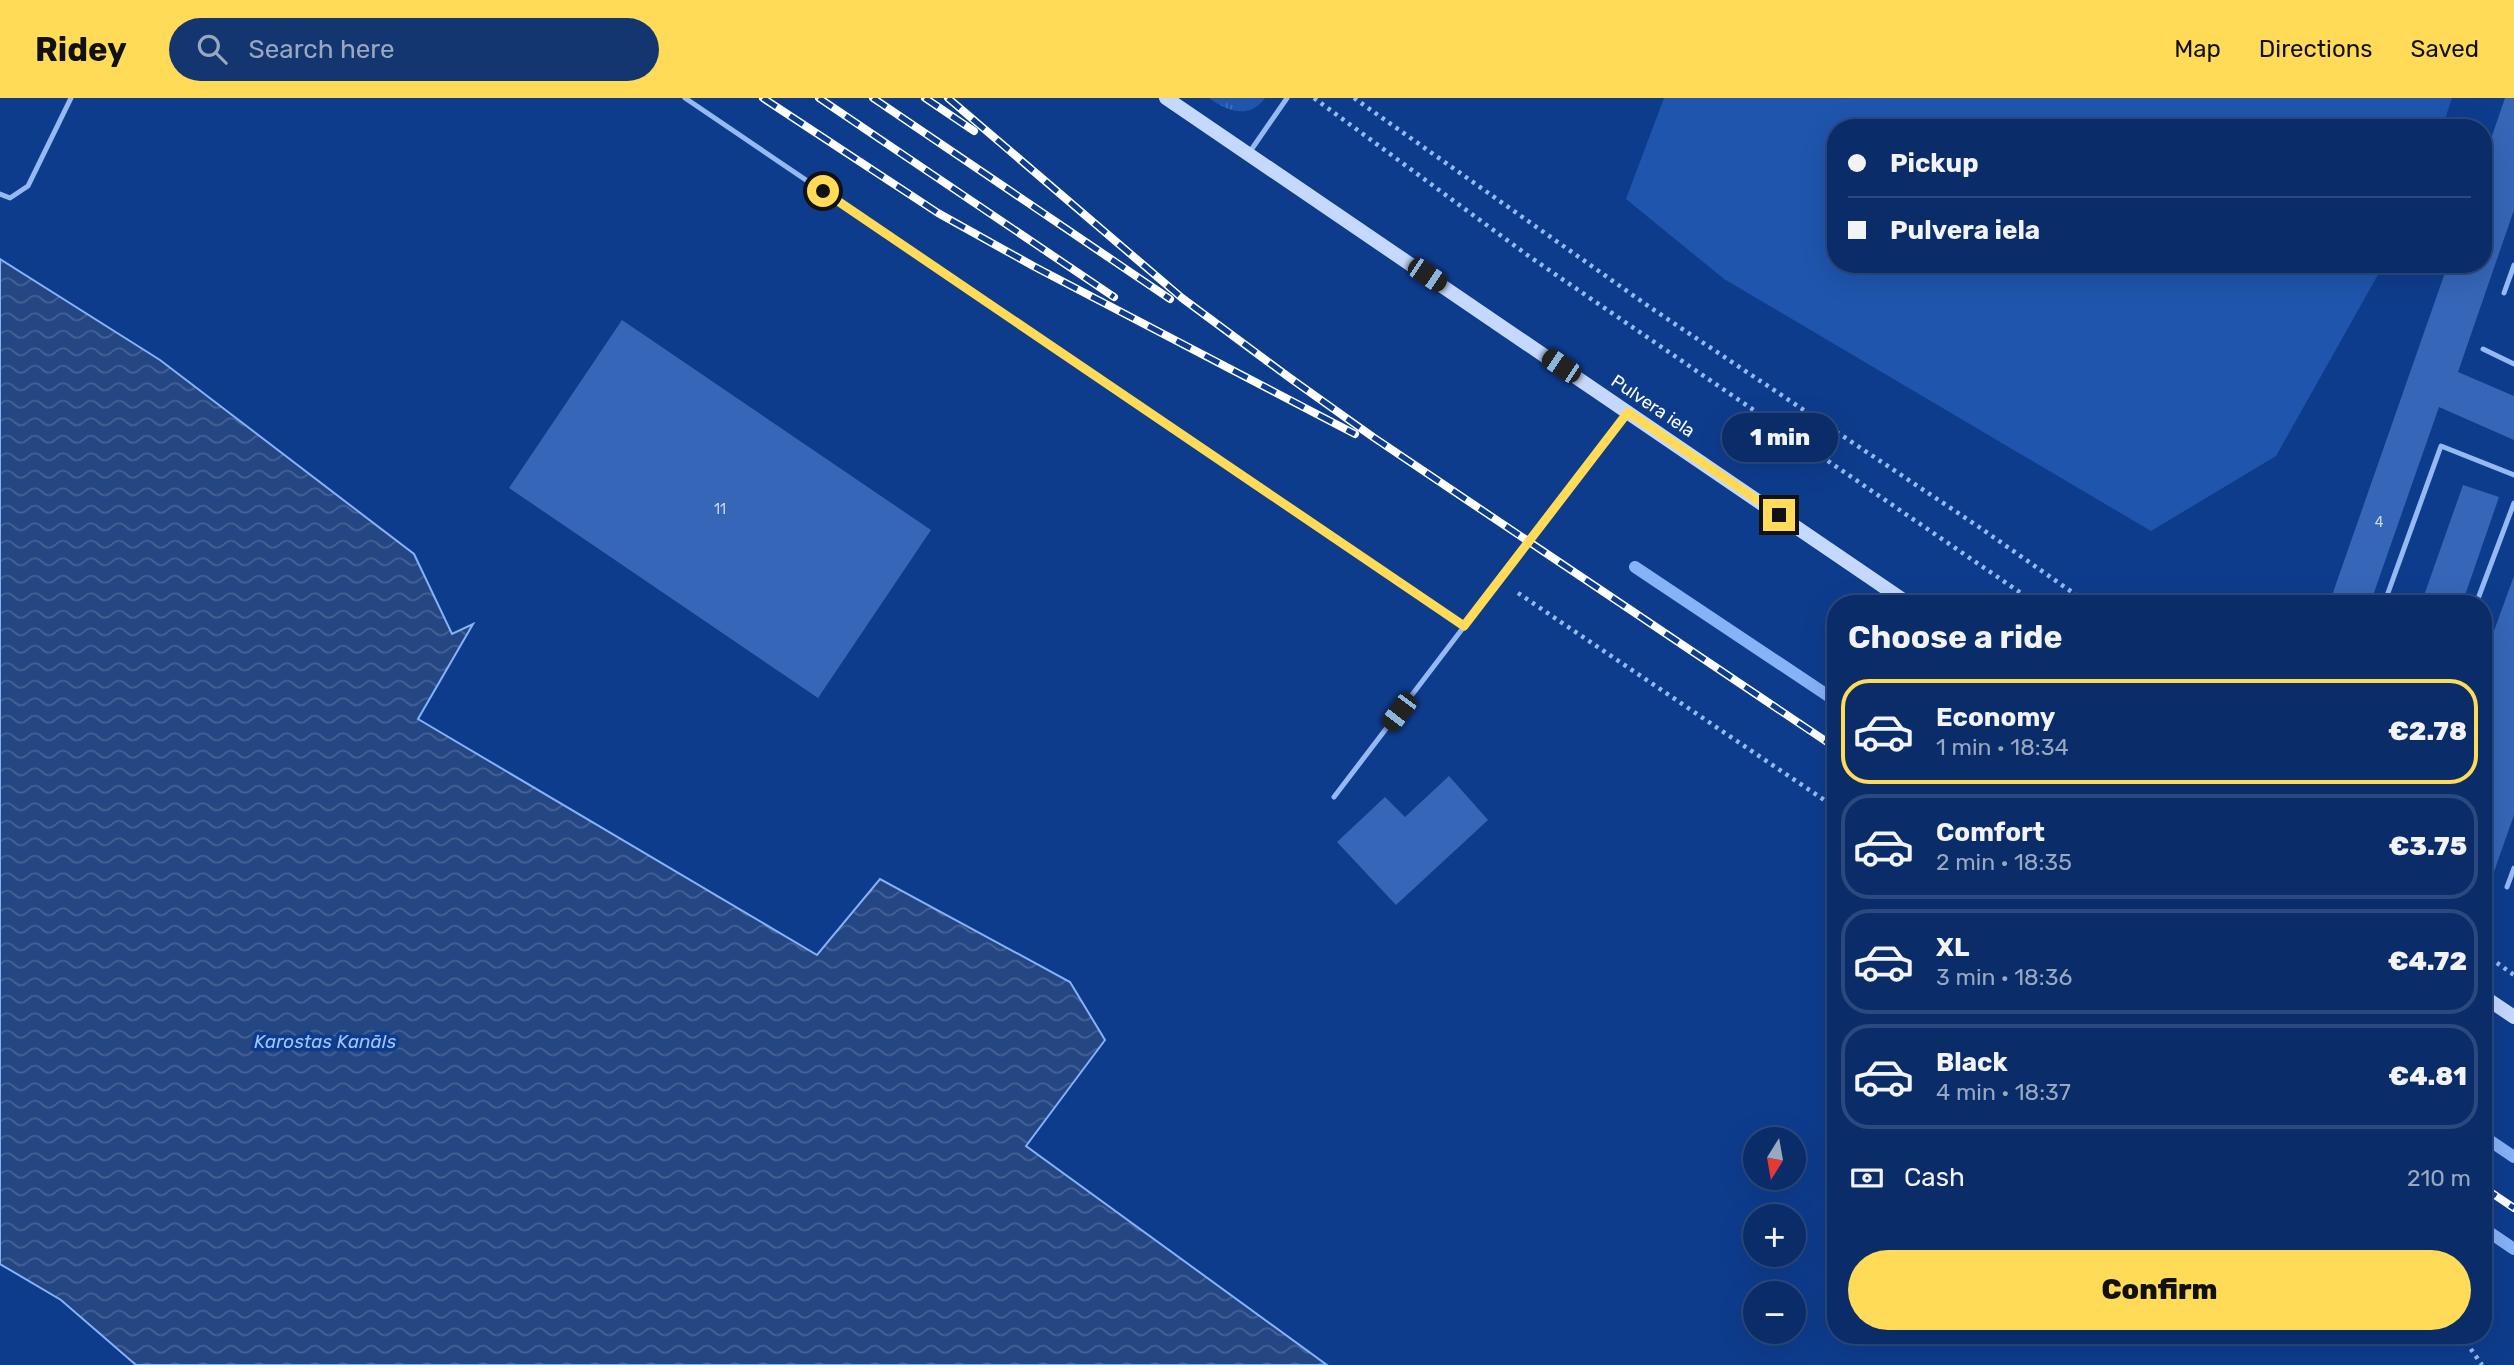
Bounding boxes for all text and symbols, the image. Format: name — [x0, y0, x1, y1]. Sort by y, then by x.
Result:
search box — [169, 18, 659, 81]
text: Ridey — [35, 30, 127, 69]
icon: search — [193, 30, 231, 68]
text: Search here — [249, 34, 394, 65]
text: Map — [2174, 35, 2221, 63]
text: Directions — [2259, 35, 2372, 63]
text: Saved — [2410, 35, 2479, 63]
text: Pickup — [1890, 148, 1979, 179]
route start — [807, 175, 839, 207]
text: Pulvera iela — [1890, 215, 2040, 246]
car — [1404, 255, 1451, 295]
car — [1538, 346, 1585, 386]
street label: Pulvera iela — [1607, 370, 1699, 442]
callout: 1 min — [1721, 414, 1837, 462]
text: 1 min — [1750, 423, 1810, 451]
route end — [1763, 499, 1795, 531]
house number: 11 — [714, 501, 726, 518]
house number: 4 — [2375, 514, 2384, 531]
text: Choose a ride — [1848, 618, 2062, 656]
car — [1378, 689, 1421, 735]
icon: car — [1852, 700, 1915, 763]
text: Economy — [1936, 702, 2055, 733]
text: €2.78 — [2388, 716, 2467, 747]
text: 1 min · 18:34 — [1936, 733, 2069, 761]
icon: car — [1852, 815, 1915, 878]
text: Comfort — [1936, 817, 2045, 848]
text: €3.75 — [2388, 831, 2467, 862]
text: 2 min · 18:35 — [1936, 848, 2072, 876]
icon: car — [1852, 930, 1915, 993]
text: XL — [1936, 932, 1969, 963]
text: €4.72 — [2388, 946, 2467, 977]
text: 3 min · 18:36 — [1936, 963, 2072, 991]
water label: Karostas Kanāls — [254, 1030, 396, 1053]
icon: car — [1852, 1045, 1915, 1108]
text: Black — [1936, 1047, 2008, 1078]
text: €4.81 — [2388, 1061, 2467, 1092]
text: 4 min · 18:37 — [1936, 1078, 2071, 1106]
north arrow — [1743, 1127, 1806, 1190]
map controls — [1743, 1127, 1806, 1344]
icon: cash — [1848, 1159, 1886, 1197]
text: Cash — [1904, 1162, 1965, 1193]
text: 210 m — [2407, 1164, 2471, 1192]
button: + — [1743, 1204, 1806, 1267]
button: Confirm — [1848, 1250, 2471, 1330]
button: − — [1743, 1281, 1806, 1344]

